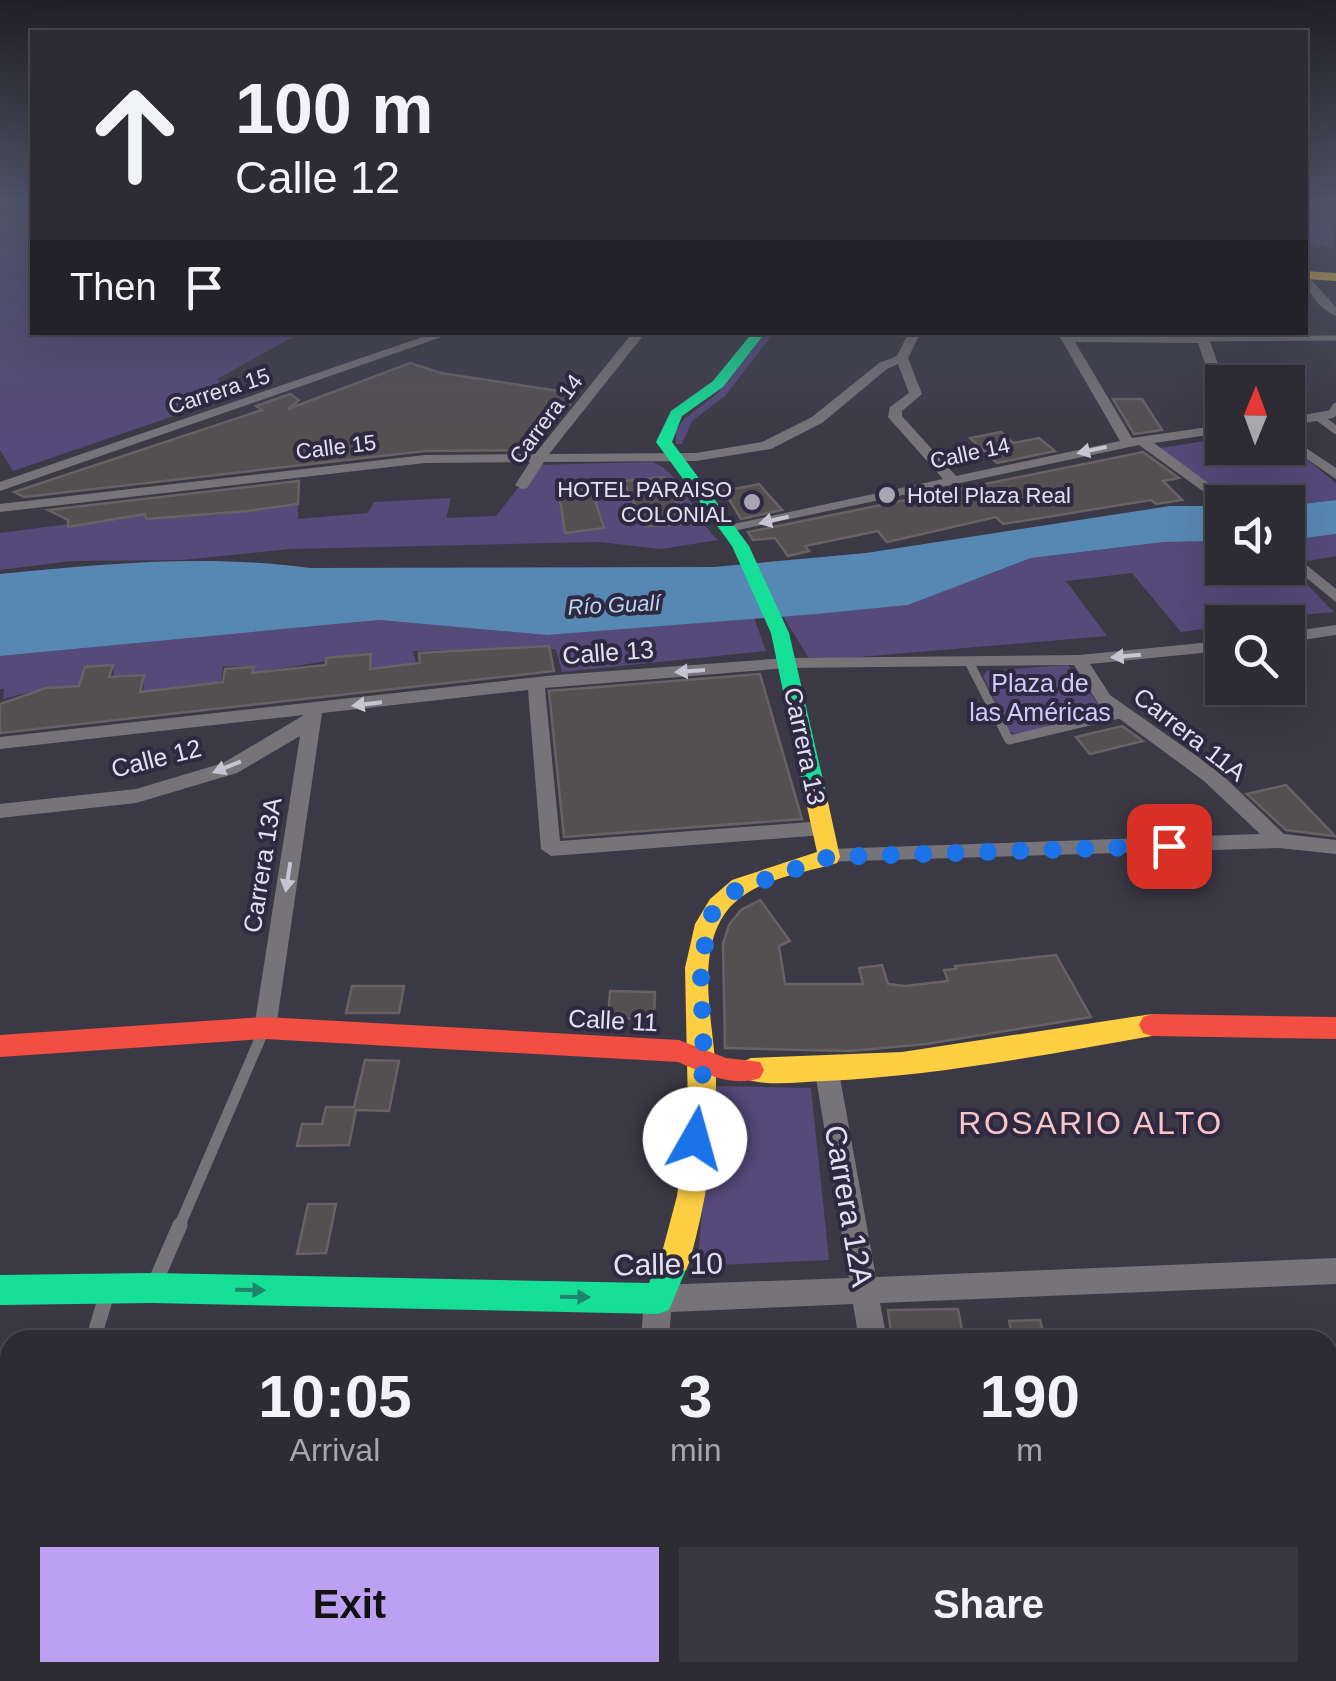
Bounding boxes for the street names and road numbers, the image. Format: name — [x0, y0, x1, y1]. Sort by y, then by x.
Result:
street label: Carrera 15 — [165, 363, 273, 419]
street label: Carrera 14 — [504, 369, 588, 469]
street label: Calle 15 — [294, 430, 378, 464]
street label: Calle 14 — [928, 432, 1012, 474]
street label: Calle 13 — [561, 635, 655, 669]
street label: Carrera 11A — [1128, 682, 1252, 787]
street label: Carrera 13 — [779, 685, 831, 807]
street label: Calle 12 — [108, 733, 204, 783]
street label: Carrera 13A — [238, 795, 287, 934]
street label: Calle 11 — [567, 1004, 659, 1036]
street label: Carrera 12A — [819, 1123, 879, 1289]
street label: Calle 10 — [613, 1247, 723, 1281]

